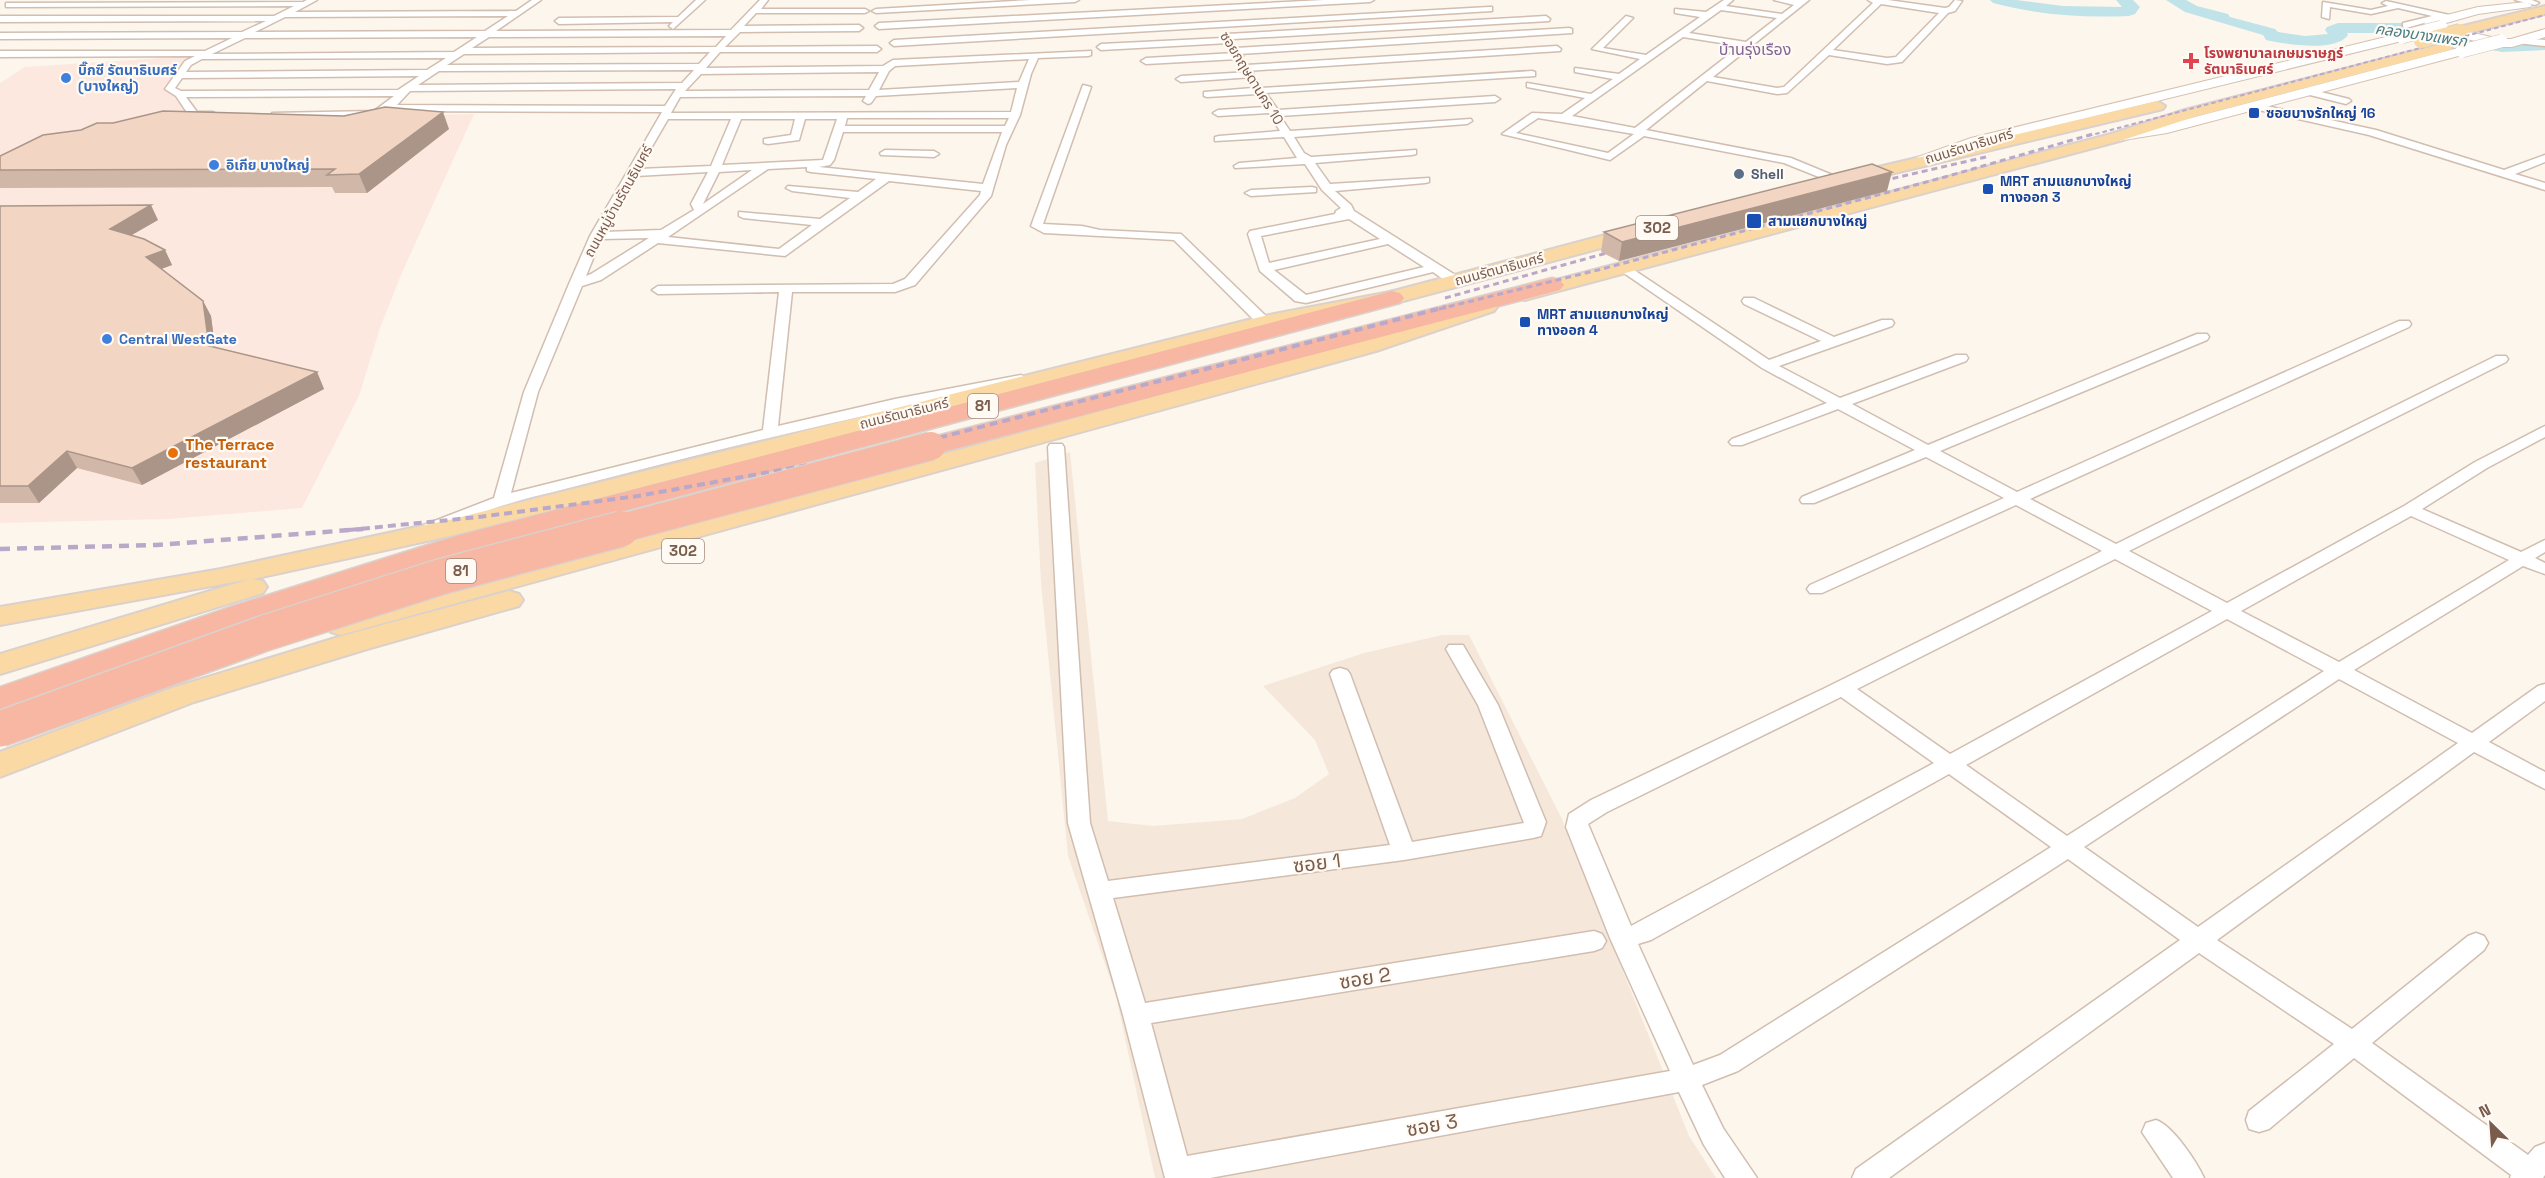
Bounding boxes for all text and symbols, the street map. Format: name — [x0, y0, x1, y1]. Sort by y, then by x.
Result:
water label: คลองบางแพรก — [2374, 19, 2469, 50]
street label: ซอยกฤษดานคร 10 — [1216, 28, 1288, 128]
district label: บ้านรุ่งเรือง — [1719, 39, 1791, 60]
place label: โรงพยาบาลเกษมราษฏร์ รัตนาธิเบศร์ — [2204, 44, 2344, 78]
marker: โรงพยาบาลเกษมราษฏร์ รัตนาธิเบศร์ — [2182, 52, 2200, 70]
place label: บิ๊กซี รัตนาธิเบศร์ (บางใหญ่) — [78, 61, 177, 95]
marker: บิ๊กซี รัตนาธิเบศร์ (บางใหญ่) — [59, 71, 73, 85]
place label: ซอยบางรักใหญ่ 16 — [2266, 104, 2376, 122]
marker: ซอยบางรักใหญ่ 16 — [2247, 106, 2261, 120]
street label: ถนนรัตนาธิเบศร์ — [1923, 124, 2016, 168]
street label: ถนนหมู่บ้านรัตนธิเบศร์ — [580, 141, 657, 260]
place label: อิเกีย บางใหญ่ — [226, 156, 310, 174]
marker: อิเกีย บางใหญ่ — [207, 158, 221, 172]
place label: Shell — [1751, 165, 1784, 183]
marker: Shell — [1732, 167, 1746, 181]
place label: MRT สามแยกบางใหญ่ ทางออก 3 — [2000, 172, 2132, 206]
marker: MRT สามแยกบางใหญ่ ทางออก 3 — [1981, 182, 1995, 196]
marker: สามแยกบางใหญ่ — [1745, 212, 1763, 230]
place label: สามแยกบางใหญ่ — [1768, 212, 1867, 230]
road number: 302 — [1636, 216, 1678, 240]
street label: ถนนรัตนาธิเบศร์ — [1453, 248, 1546, 290]
place label: MRT สามแยกบางใหญ่ ทางออก 4 — [1537, 305, 1669, 339]
marker: MRT สามแยกบางใหญ่ ทางออก 4 — [1518, 315, 1532, 329]
place label: Central WestGate — [119, 330, 237, 348]
marker: Central WestGate — [100, 332, 114, 346]
street label: ถนนรัตนาธิเบศร์ — [858, 393, 951, 433]
road number: 81 — [968, 394, 998, 418]
place label: The Terrace restaurant — [185, 434, 274, 473]
marker: The Terrace restaurant — [166, 446, 180, 460]
road number: 302 — [662, 539, 704, 563]
road number: 81 — [446, 559, 476, 583]
street label: ซอย 1 — [1292, 847, 1342, 879]
street label: ซอย 2 — [1337, 961, 1393, 995]
north arrow — [2461, 1094, 2521, 1154]
text: N — [2476, 1099, 2494, 1123]
street label: ซอย 3 — [1404, 1108, 1460, 1142]

